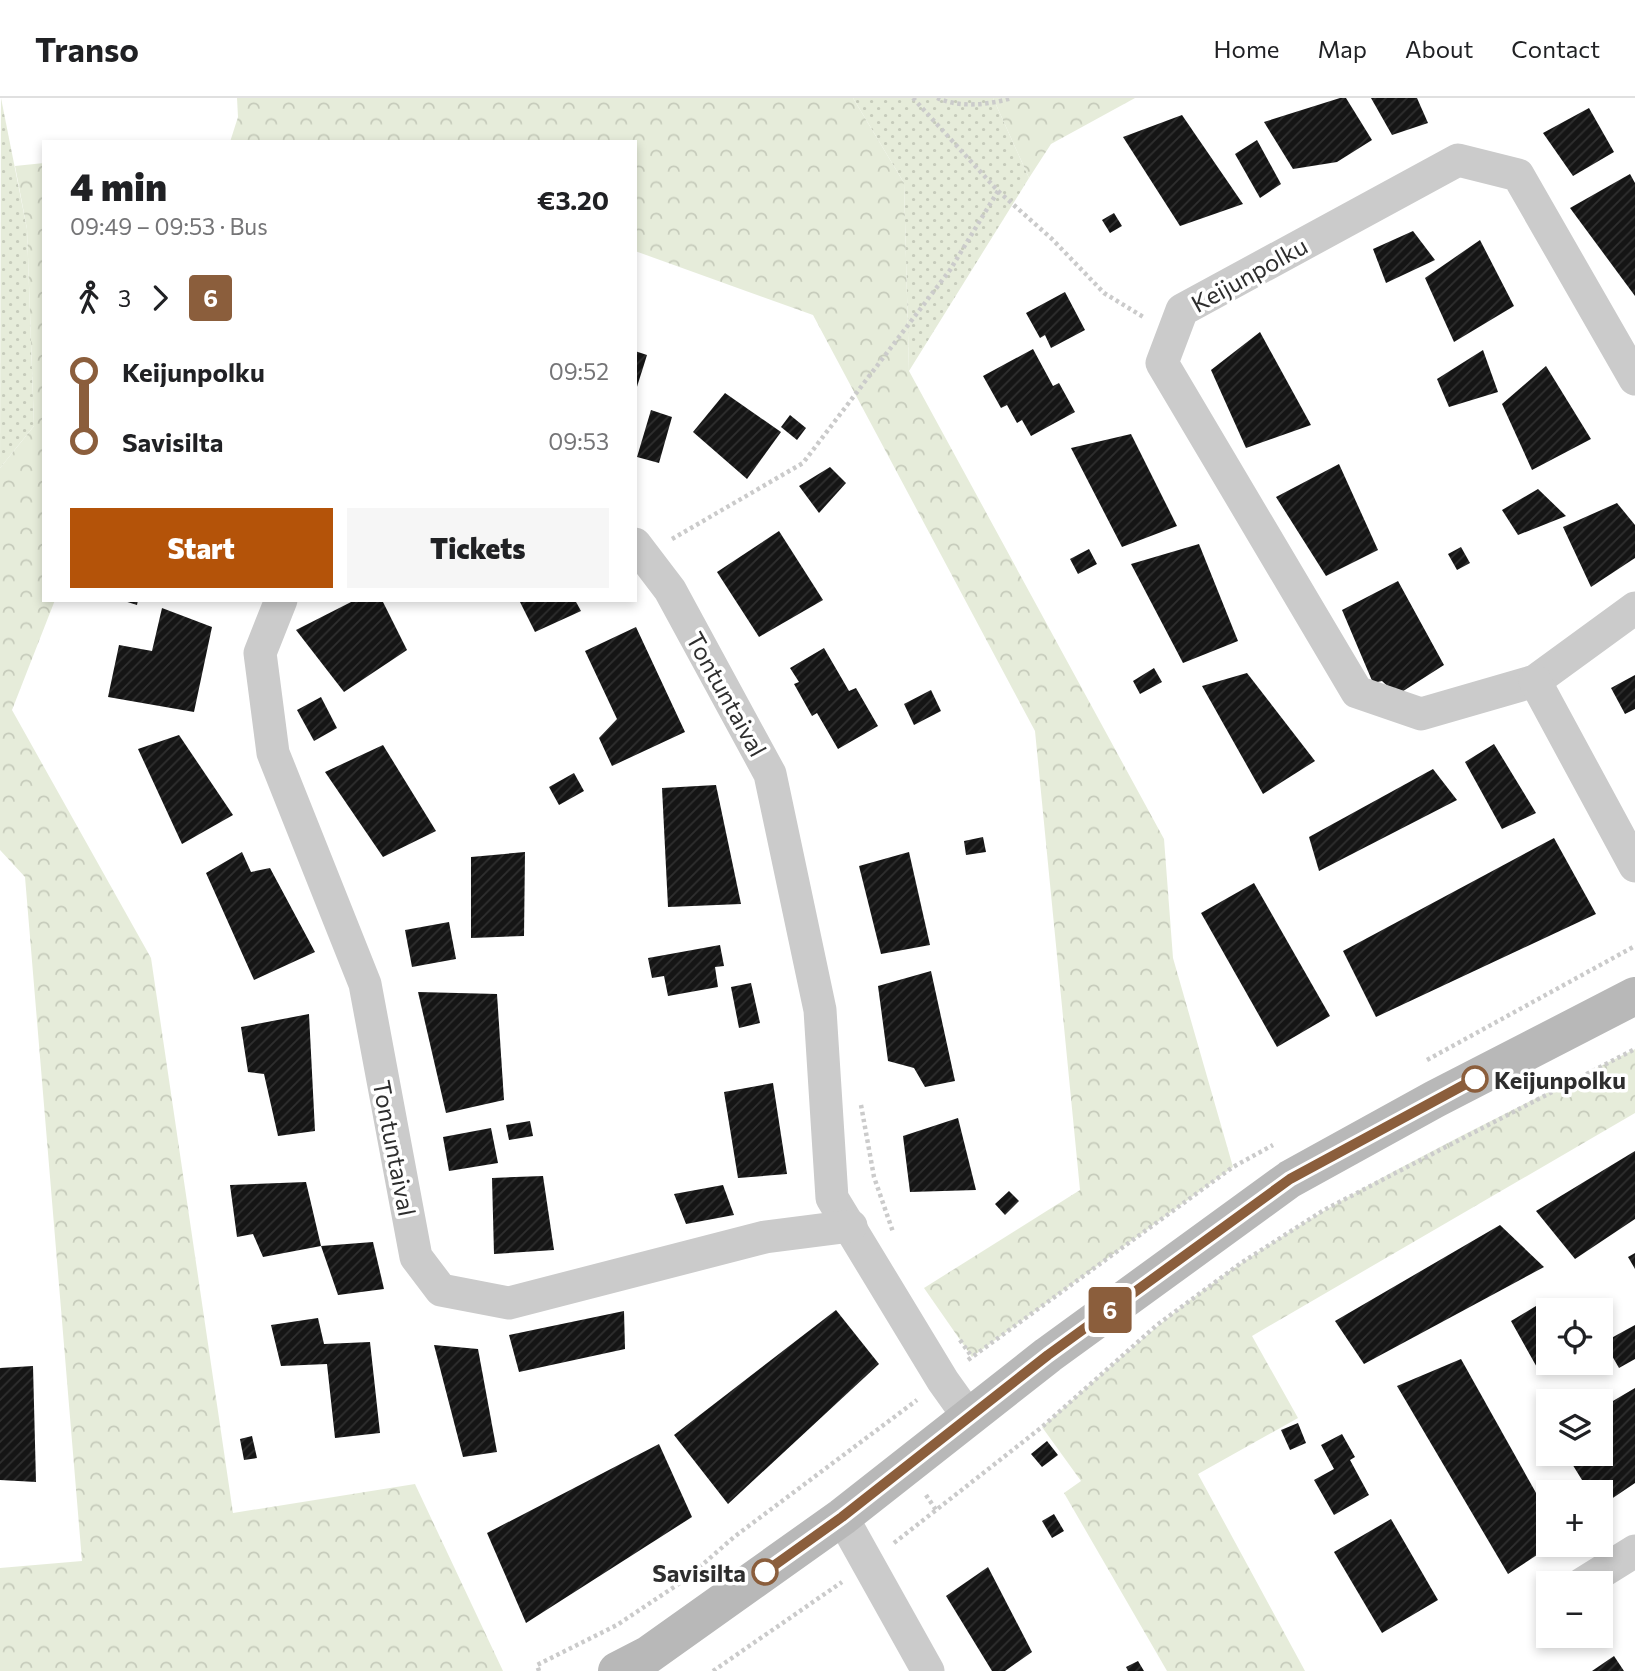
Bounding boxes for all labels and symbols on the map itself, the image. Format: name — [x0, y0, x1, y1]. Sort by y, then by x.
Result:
street label: Keijunpolku — [1186, 230, 1312, 318]
street label: Tontuntaival — [681, 627, 773, 761]
place label: Keijunpolku — [1494, 1065, 1626, 1094]
marker: Keijunpolku — [1462, 1066, 1488, 1092]
street label: Tontuntaival — [368, 1078, 422, 1218]
line badge: 6 — [1087, 1287, 1133, 1333]
place label: Savisilta — [652, 1558, 746, 1587]
marker: Savisilta — [752, 1559, 778, 1585]

